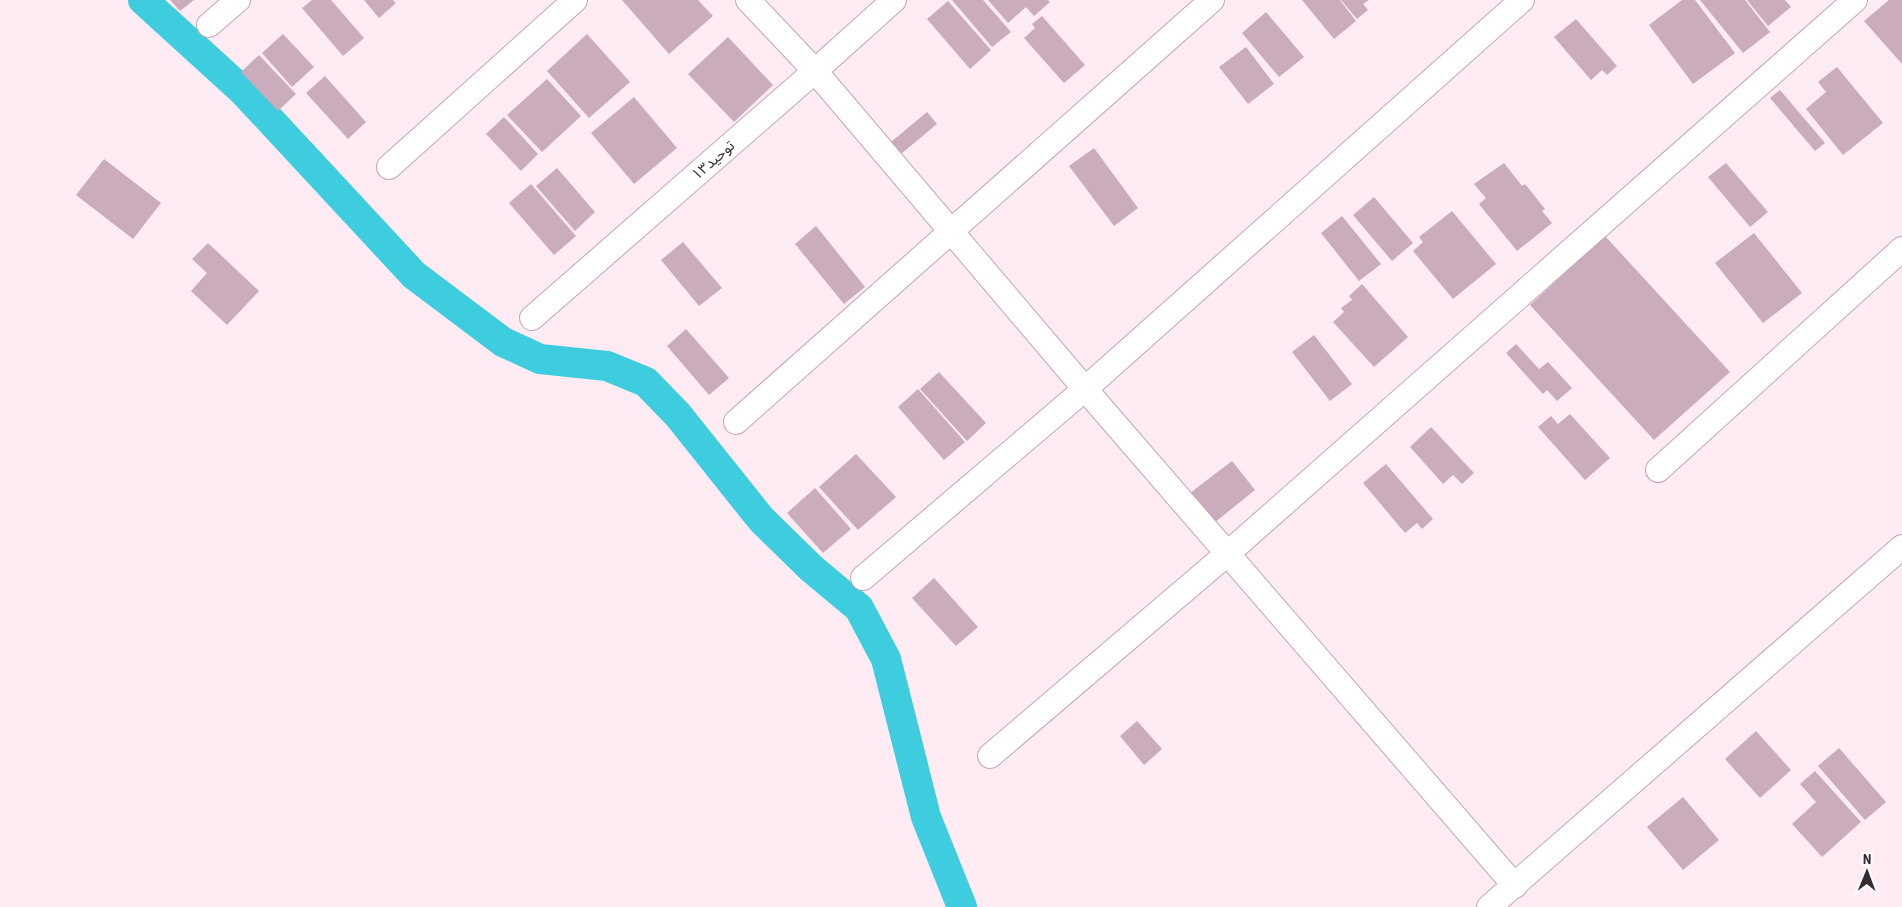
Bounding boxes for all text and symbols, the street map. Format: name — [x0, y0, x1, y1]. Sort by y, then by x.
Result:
street label: توحید۱۳ — [688, 136, 738, 184]
north arrow — [1842, 847, 1892, 897]
text: N — [1863, 851, 1872, 867]

